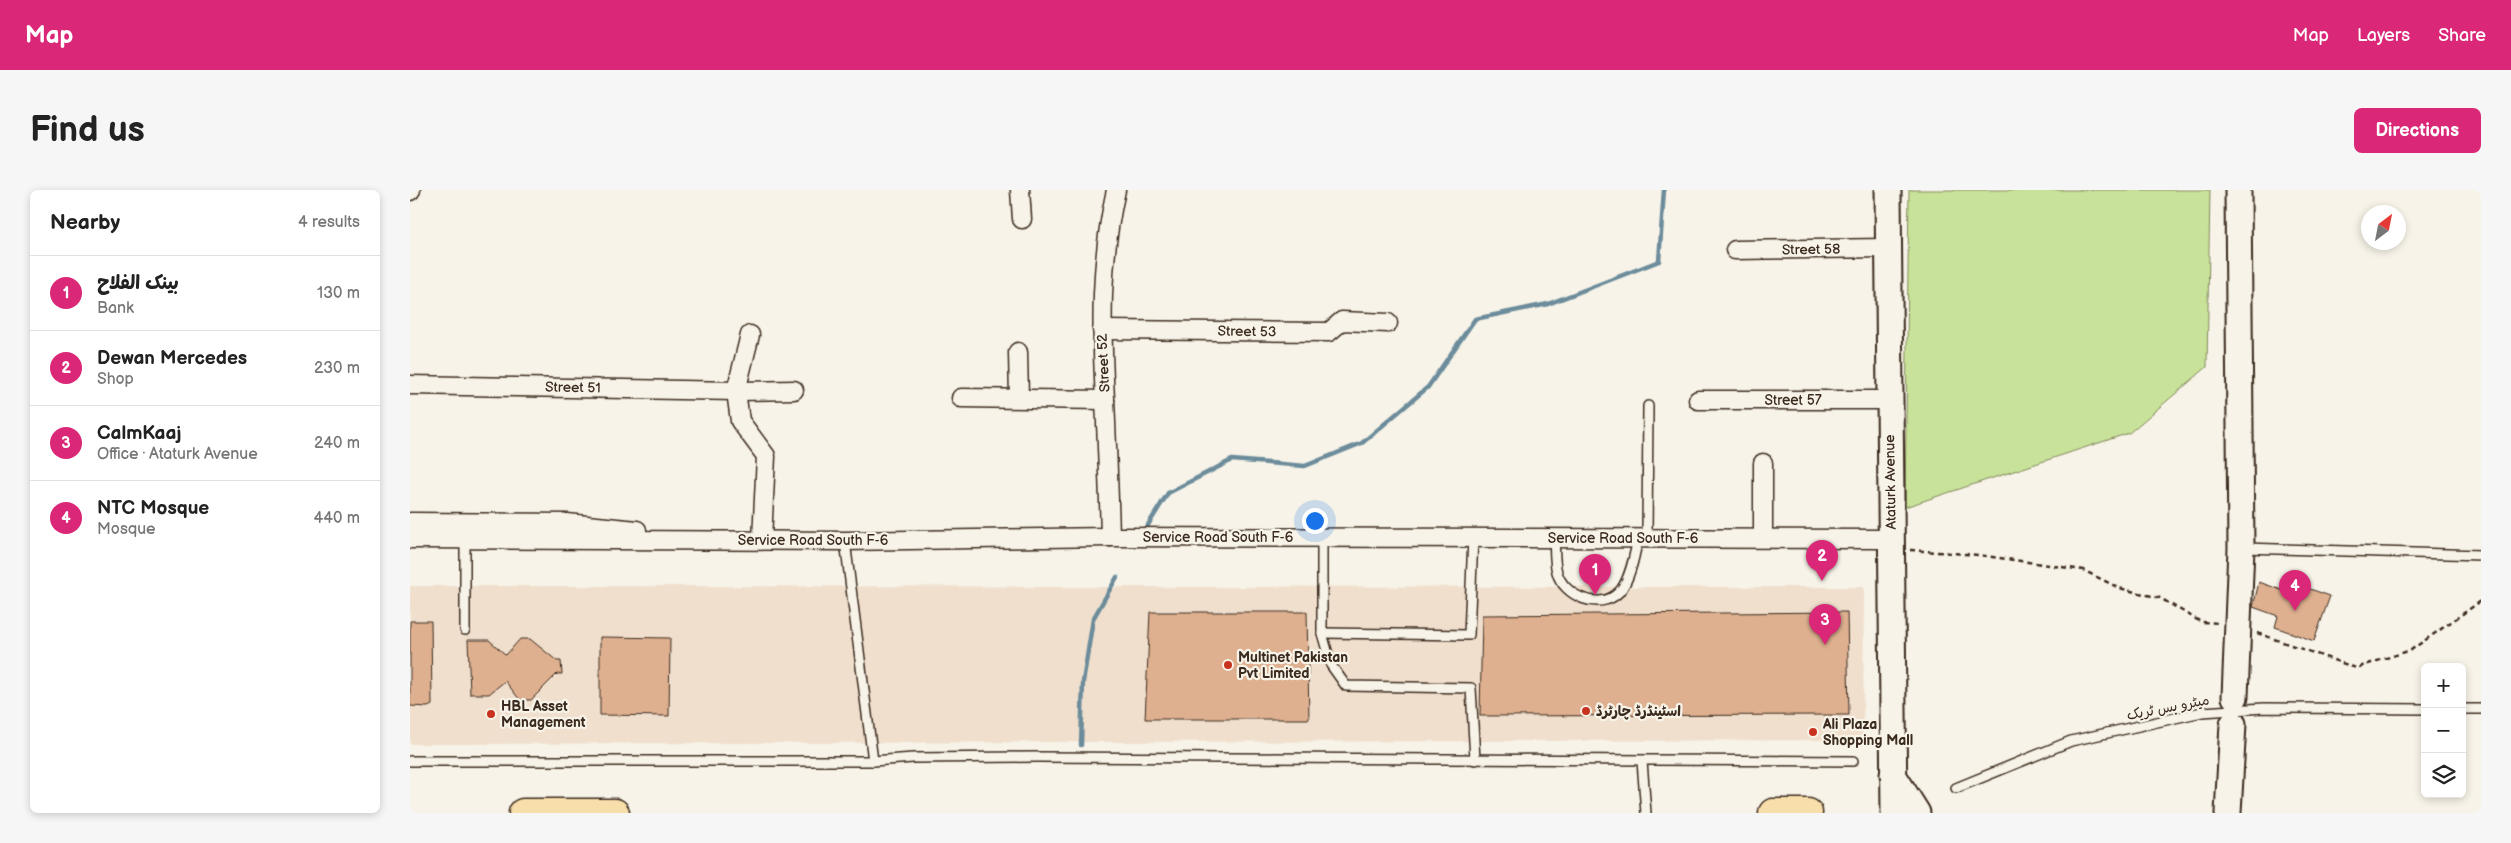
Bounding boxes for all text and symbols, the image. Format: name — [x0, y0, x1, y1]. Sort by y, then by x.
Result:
text: Map — [25, 21, 73, 50]
text: Map — [2293, 25, 2329, 46]
text: Layers — [2357, 25, 2410, 46]
text: Share — [2438, 25, 2486, 46]
button: Directions — [2354, 108, 2481, 153]
text: Find us — [30, 109, 145, 152]
north arrow — [2361, 205, 2406, 250]
text: Nearby — [50, 210, 120, 235]
text: 4 results — [298, 213, 360, 232]
street label: Street 58 — [1782, 240, 1840, 259]
text: بینک الفلاح — [97, 272, 179, 295]
text: 1 — [63, 284, 69, 303]
text: 130 m — [317, 284, 360, 303]
text: Bank — [97, 299, 134, 318]
street label: Street 53 — [1217, 322, 1277, 341]
street label: Street 52 — [1093, 333, 1114, 393]
text: Dewan Mercedes — [97, 347, 247, 370]
text: 2 — [61, 359, 71, 378]
text: 230 m — [314, 359, 360, 378]
text: Shop — [97, 370, 134, 389]
street label: Street 51 — [545, 379, 601, 396]
street label: Street 57 — [1764, 392, 1822, 409]
text: CalmKaaj — [97, 422, 181, 445]
text: 3 — [61, 434, 71, 453]
text: 240 m — [314, 434, 360, 453]
street label: Ataturk Avenue — [1881, 434, 1900, 530]
text: Office · Ataturk Avenue — [97, 445, 258, 464]
text: NTC Mosque — [97, 497, 209, 520]
your location — [1302, 508, 1328, 534]
text: 4 — [61, 509, 71, 528]
text: 440 m — [314, 509, 360, 528]
text: Mosque — [97, 520, 156, 539]
street label: Service Road South F-6 — [1143, 529, 1294, 546]
street label: Service Road South F-6 — [1548, 530, 1699, 547]
street label: Service Road South F-6 — [738, 532, 889, 549]
pin: 2 — [1806, 540, 1838, 581]
pin: 1 — [1579, 554, 1611, 595]
pin: 4 — [2279, 570, 2311, 611]
pin: 3 — [1809, 604, 1841, 645]
place label: Multinet Pakistan Pvt Limited — [1238, 649, 1348, 682]
marker: Multinet Pakistan Pvt Limited — [1222, 659, 1234, 671]
map controls — [2421, 663, 2466, 798]
button: + — [2421, 663, 2466, 708]
street label: میٹرو بس ٹریک — [2125, 691, 2211, 724]
place label: HBL Asset Management — [501, 698, 586, 731]
place label: اسٹینڈرڈ چارٹرڈ — [1596, 703, 1681, 720]
marker: اسٹینڈرڈ چارٹرڈ — [1580, 705, 1592, 717]
marker: HBL Asset Management — [485, 708, 497, 720]
button: − — [2421, 708, 2466, 753]
place label: Ali Plaza Shopping Mall — [1822, 716, 1913, 749]
marker: Ali Plaza Shopping Mall — [1807, 726, 1819, 738]
button: layers — [2421, 753, 2466, 798]

